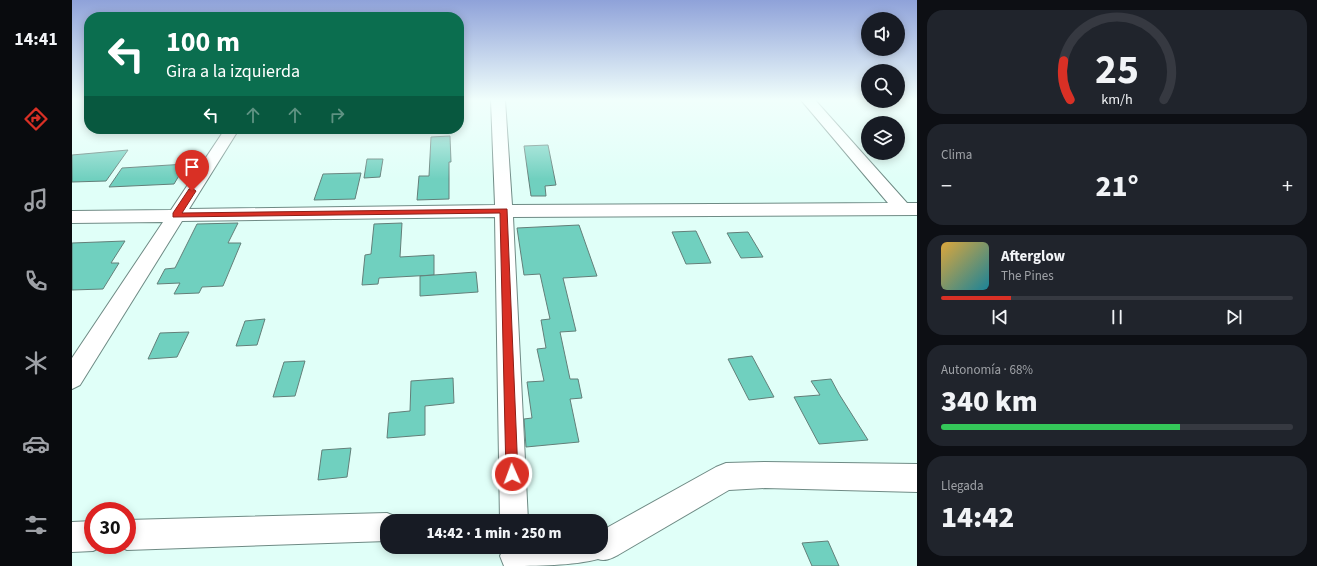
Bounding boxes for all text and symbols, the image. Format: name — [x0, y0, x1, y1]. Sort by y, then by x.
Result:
map controls — [861, 12, 905, 160]
button: sound — [861, 12, 905, 56]
text: 100 m — [166, 22, 240, 62]
text: 14:41 — [14, 27, 58, 52]
icon: left — [100, 28, 152, 80]
text: 25 — [1095, 40, 1139, 100]
text: Gira a la izquierda — [166, 59, 300, 84]
button: search — [861, 64, 905, 108]
text: km/h — [1101, 89, 1133, 110]
icon: left — [200, 104, 222, 126]
icon: ahead — [242, 104, 264, 126]
icon: ahead — [284, 104, 306, 126]
icon: right — [326, 104, 348, 126]
icon: directions — [22, 105, 50, 133]
button: layers — [861, 116, 905, 160]
text: Clima — [941, 146, 972, 164]
pin — [175, 150, 209, 191]
icon: arrive — [181, 156, 203, 178]
text: 21° — [1095, 165, 1139, 208]
text: − — [941, 170, 952, 202]
text: + — [1282, 170, 1293, 202]
icon: music — [22, 186, 50, 214]
text: Afterglow — [1001, 246, 1065, 267]
icon: phone — [22, 267, 50, 295]
text: The Pines — [1001, 267, 1054, 285]
icon: previous — [989, 306, 1011, 328]
icon: pause — [1106, 306, 1128, 328]
icon: next — [1223, 306, 1245, 328]
icon: climate — [22, 349, 50, 377]
text: Autonomía · 68% — [941, 361, 1033, 379]
text: 340 km — [941, 380, 1038, 423]
icon: car — [22, 430, 50, 458]
position arrow — [491, 453, 533, 495]
text: Llegada — [941, 477, 984, 495]
text: 14:42 — [941, 496, 1014, 539]
speed limit sign: 30 — [84, 502, 136, 554]
icon: filters — [22, 511, 50, 539]
text: 14:42 · 1 min · 250 m — [427, 523, 561, 544]

